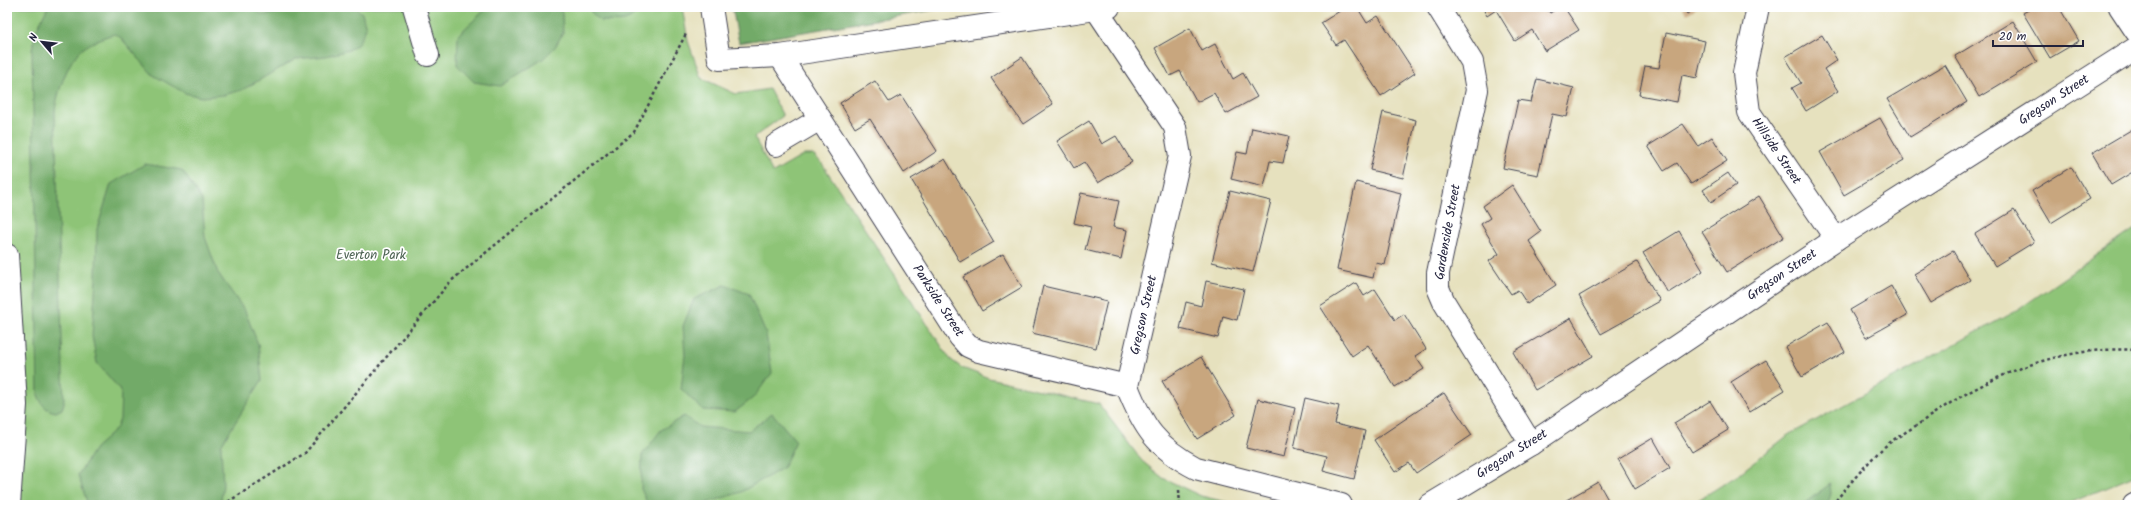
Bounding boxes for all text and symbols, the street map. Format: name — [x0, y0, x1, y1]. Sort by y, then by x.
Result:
north arrow — [22, 22, 62, 62]
scale bar — [1993, 22, 2083, 48]
text: 20 m — [1999, 27, 2027, 46]
text: N — [24, 30, 44, 45]
street label: Gregson Street — [2014, 69, 2094, 131]
street label: Hillside Street — [1746, 113, 1807, 190]
street label: Gardenside Street — [1429, 182, 1467, 281]
street label: Gregson Street — [1743, 243, 1822, 306]
park label: Everton Park — [336, 245, 407, 266]
street label: Parkside Street — [907, 261, 970, 342]
street label: Gregson Street — [1125, 272, 1164, 357]
street label: Gregson Street — [1472, 423, 1553, 484]

